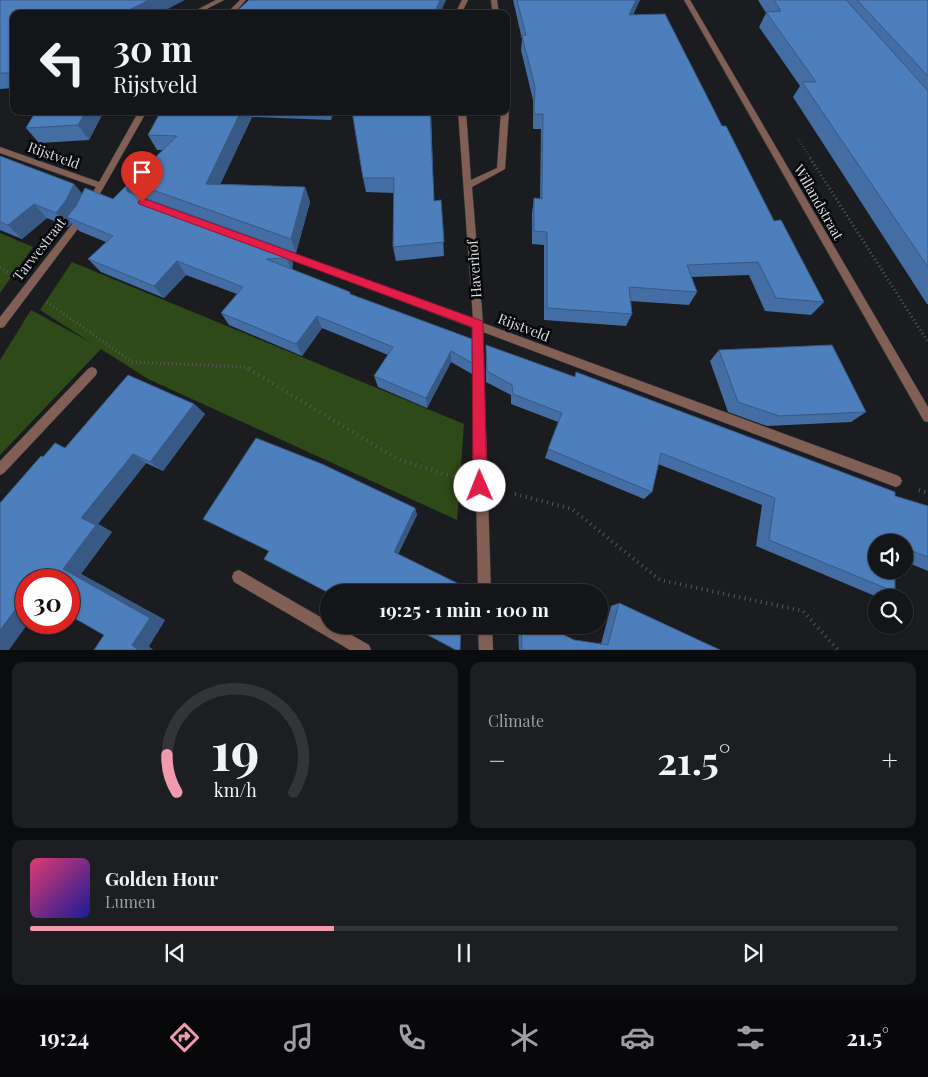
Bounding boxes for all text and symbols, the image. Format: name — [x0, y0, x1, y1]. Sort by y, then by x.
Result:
text: 30 m — [113, 24, 193, 71]
icon: left — [30, 30, 95, 95]
text: Rijstveld — [113, 69, 198, 99]
street label: Rijstveld — [25, 137, 83, 173]
pin — [121, 151, 163, 202]
icon: arrive — [128, 158, 156, 186]
street label: Willandstraat — [789, 160, 849, 244]
street label: Tarwestraat — [8, 212, 70, 285]
street label: Haverhof — [462, 238, 485, 298]
street label: Rijstveld — [495, 308, 553, 346]
position arrow — [453, 459, 505, 511]
map controls — [868, 534, 913, 634]
button: sound — [868, 534, 913, 579]
speed limit sign: 30 — [15, 569, 80, 634]
button: search — [868, 589, 913, 634]
text: 19:25 · 1 min · 100 m — [379, 596, 549, 622]
text: Climate — [488, 710, 544, 731]
text: 19 — [211, 715, 259, 784]
text: 21.5° — [657, 734, 730, 785]
text: − — [488, 741, 506, 778]
text: + — [882, 741, 898, 778]
text: km/h — [214, 778, 257, 801]
text: Golden Hour — [105, 865, 218, 891]
text: Lumen — [105, 891, 156, 912]
icon: previous — [161, 939, 189, 967]
icon: pause — [450, 939, 478, 967]
icon: next — [739, 939, 767, 967]
icon: directions — [167, 1020, 202, 1055]
icon: music — [281, 1020, 316, 1055]
icon: phone — [394, 1020, 429, 1055]
icon: climate — [507, 1020, 542, 1055]
icon: car — [620, 1020, 655, 1055]
icon: filters — [733, 1020, 768, 1055]
text: 19:24 — [39, 1022, 89, 1052]
text: 21.5° — [846, 1022, 889, 1052]

